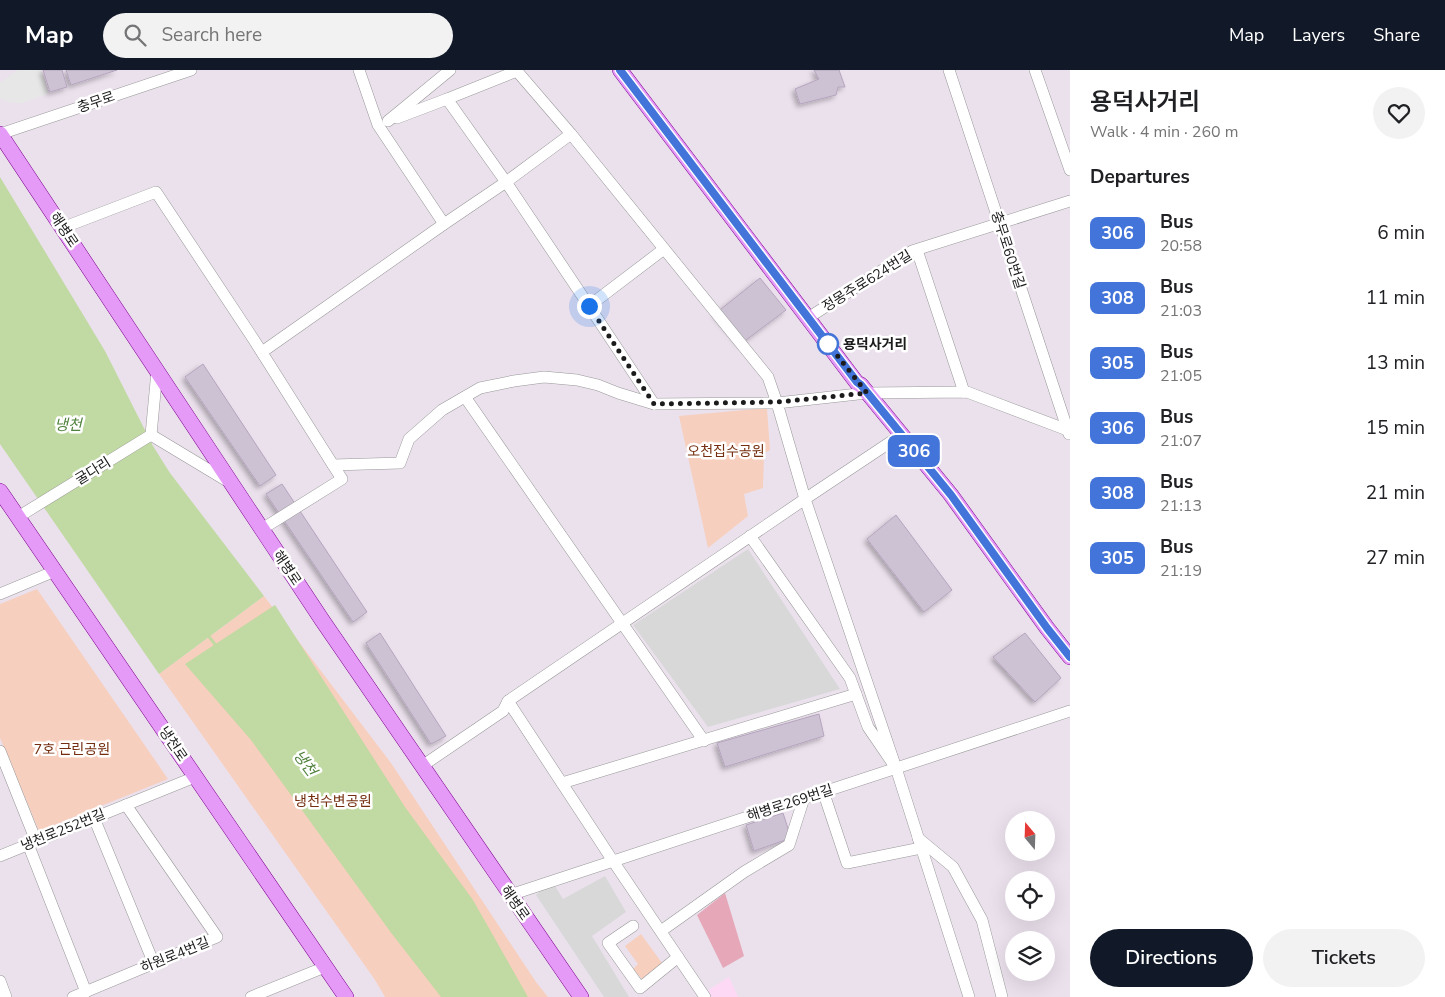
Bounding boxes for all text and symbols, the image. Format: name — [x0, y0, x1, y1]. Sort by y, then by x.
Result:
search box — [103, 13, 453, 58]
text: Map — [25, 19, 73, 51]
icon: search — [121, 21, 149, 49]
text: Search here — [161, 22, 262, 48]
text: Map — [1229, 23, 1264, 47]
text: Layers — [1292, 23, 1345, 47]
text: Share — [1373, 23, 1420, 47]
text: 용덕사거리 — [1090, 86, 1200, 118]
street label: 충무로 — [75, 87, 117, 117]
button: heart — [1373, 87, 1425, 139]
text: Walk · 4 min · 260 m — [1090, 121, 1238, 143]
text: Departures — [1090, 164, 1190, 190]
street label: 충무로60번길 — [986, 208, 1030, 292]
street label: 해병로 — [45, 209, 83, 251]
text: Bus — [1160, 209, 1193, 235]
text: 6 min — [1377, 220, 1425, 246]
text: 306 — [1101, 221, 1134, 245]
text: 20:58 — [1160, 235, 1202, 257]
street label: 정몽주로624번길 — [819, 246, 915, 316]
text: Bus — [1160, 274, 1193, 300]
text: 11 min — [1366, 285, 1425, 311]
text: 308 — [1101, 286, 1134, 310]
your location — [577, 294, 602, 319]
text: 21:03 — [1160, 300, 1202, 322]
marker: 용덕사거리 — [817, 333, 839, 355]
place label: 용덕사거리 — [843, 335, 907, 354]
text: Bus — [1160, 339, 1193, 365]
text: 13 min — [1366, 350, 1425, 376]
text: 305 — [1101, 351, 1134, 375]
text: 21:05 — [1160, 365, 1202, 387]
text: Bus — [1160, 404, 1193, 430]
water label: 냉천 — [54, 415, 84, 435]
text: 15 min — [1366, 415, 1425, 441]
text: 306 — [1101, 416, 1134, 440]
text: 21:07 — [1160, 430, 1202, 452]
line badge: 306 — [885, 435, 943, 467]
text: 306 — [898, 439, 930, 463]
park label: 오천집수공원 — [687, 442, 765, 461]
street label: 굴다리 — [72, 453, 114, 489]
text: Bus — [1160, 469, 1193, 495]
text: 21 min — [1366, 480, 1425, 506]
text: 308 — [1101, 481, 1134, 505]
text: 21:13 — [1160, 495, 1202, 517]
text: Bus — [1160, 534, 1193, 560]
text: 27 min — [1366, 545, 1425, 571]
text: 305 — [1101, 546, 1134, 570]
street label: 해병로 — [268, 547, 306, 589]
text: 21:19 — [1160, 560, 1202, 582]
street label: 냉천로 — [154, 723, 192, 765]
park label: 7호 근린공원 — [34, 740, 110, 759]
water label: 냉천 — [289, 746, 323, 782]
street label: 해병로269번길 — [744, 780, 836, 826]
park label: 냉천수변공원 — [294, 792, 372, 811]
street label: 냉천로252번길 — [18, 804, 108, 856]
north arrow — [1005, 811, 1055, 861]
map controls — [1005, 811, 1055, 981]
button: locate — [1005, 871, 1055, 921]
street label: 해병로 — [496, 882, 534, 924]
button: Directions — [1090, 929, 1253, 987]
button: Tickets — [1263, 929, 1425, 987]
button: layers — [1005, 931, 1055, 981]
street label: 하원로4번길 — [138, 933, 212, 977]

